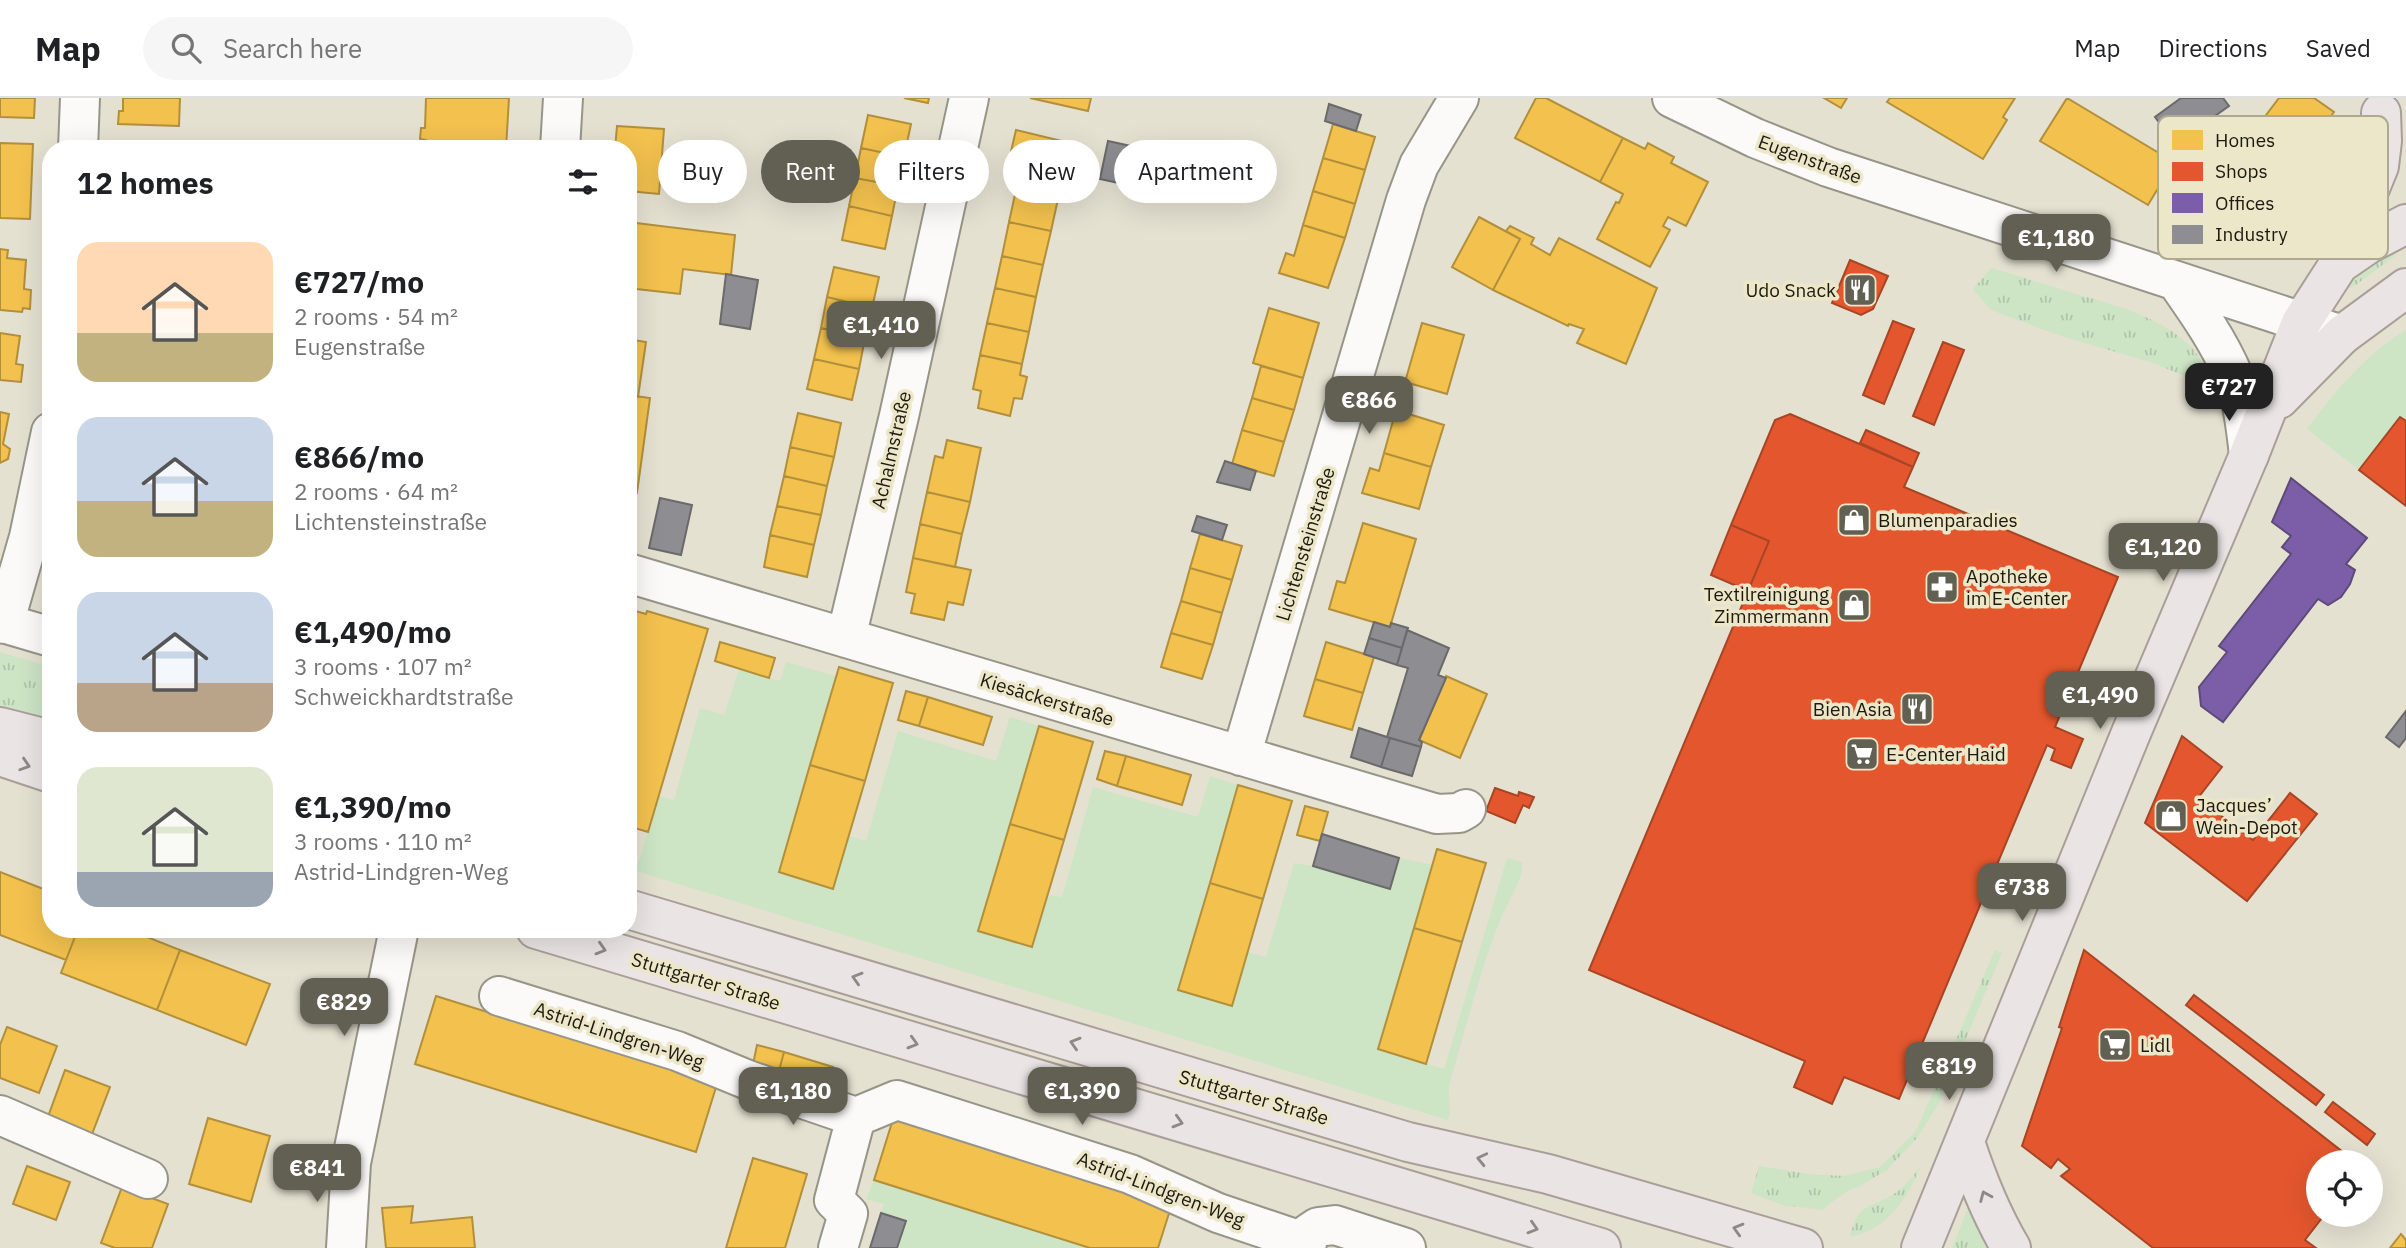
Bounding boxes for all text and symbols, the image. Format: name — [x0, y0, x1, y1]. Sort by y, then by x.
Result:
search box — [143, 17, 633, 80]
text: Map — [35, 27, 101, 70]
icon: search — [167, 29, 205, 67]
text: Search here — [223, 31, 362, 65]
text: Map — [2074, 32, 2120, 64]
text: Directions — [2158, 32, 2268, 64]
text: Saved — [2306, 32, 2371, 64]
legend — [2158, 116, 2388, 259]
text: Homes — [2215, 128, 2275, 152]
street label: Eugenstraße — [1755, 129, 1865, 189]
chip: Buy — [658, 140, 747, 203]
chip: Rent — [761, 140, 860, 203]
chip: Filters — [874, 140, 989, 203]
chip: New — [1003, 140, 1100, 203]
chip: Apartment — [1114, 140, 1277, 203]
text: Shops — [2215, 159, 2268, 183]
text: 12 homes — [77, 163, 214, 202]
icon: filters — [564, 163, 602, 201]
text: Offices — [2215, 191, 2275, 215]
pin: €1,180 — [1999, 214, 2113, 274]
text: €1,180 — [2018, 222, 2094, 252]
text: Industry — [2215, 222, 2288, 246]
text: €727/mo — [294, 262, 424, 301]
icon: home — [133, 270, 217, 354]
restaurant icon: Udo Snack — [1841, 271, 1879, 309]
place label: Udo Snack — [1745, 278, 1836, 302]
text: 2 rooms · 54 m² — [294, 301, 458, 331]
pin: €1,410 — [824, 302, 938, 361]
text: €1,410 — [843, 309, 919, 339]
text: Eugenstraße — [294, 331, 425, 361]
pin: €727 — [2188, 364, 2270, 423]
text: €727 — [2201, 371, 2257, 401]
pin: €866 — [1328, 376, 1410, 436]
text: €866 — [1341, 384, 1397, 414]
street label: Achalmstraße — [866, 389, 916, 511]
text: €866/mo — [294, 437, 424, 476]
icon: home — [133, 445, 217, 529]
street label: Lichtensteinstraße — [1270, 464, 1340, 624]
text: 2 rooms · 64 m² — [294, 476, 458, 506]
shop icon: Blumenparadies — [1835, 501, 1873, 539]
text: Lichtensteinstraße — [294, 506, 487, 536]
place label: Blumenparadies — [1878, 508, 2018, 532]
pin: €1,120 — [2106, 524, 2220, 583]
text: €1,120 — [2125, 531, 2201, 561]
place label: Apotheke im E-Center — [1966, 564, 2068, 610]
pharmacy icon: Apotheke im E-Center — [1923, 568, 1961, 606]
place label: Textilreinigung Zimmermann — [1704, 582, 1829, 628]
shop icon: Textilreinigung Zimmermann — [1835, 586, 1873, 624]
text: €1,490/mo — [294, 612, 451, 651]
icon: home — [133, 620, 217, 704]
text: 3 rooms · 107 m² — [294, 651, 472, 681]
street label: Kiesäckerstraße — [977, 667, 1117, 731]
pin: €1,490 — [2043, 672, 2157, 731]
text: €1,490 — [2062, 679, 2138, 709]
text: Schweickhardtstraße — [294, 681, 514, 711]
restaurant icon: Bien Asia — [1898, 690, 1936, 728]
place label: Bien Asia — [1813, 697, 1892, 721]
supermarket icon: E-Center Haid — [1843, 735, 1881, 773]
place label: E-Center Haid — [1886, 742, 2006, 766]
one-way arrow — [19, 756, 31, 771]
text: €1,390/mo — [294, 787, 451, 826]
place label: Jacques’ Wein-Depot — [2196, 793, 2298, 839]
icon: home — [133, 795, 217, 879]
shop icon: Jacques’ Wein-Depot — [2152, 797, 2190, 835]
text: 3 rooms · 110 m² — [294, 826, 472, 856]
text: Astrid-Lindgren-Weg — [294, 856, 508, 886]
pin: €738 — [1981, 864, 2063, 923]
text: €738 — [1994, 871, 2050, 901]
one-way arrow — [595, 941, 607, 956]
street label: Stuttgarter Straße — [629, 947, 783, 1015]
one-way arrow — [851, 971, 863, 986]
pin: €829 — [303, 978, 385, 1038]
text: €829 — [316, 986, 372, 1016]
street label: Astrid-Lindgren-Weg — [531, 996, 707, 1074]
supermarket icon: Lidl — [2096, 1026, 2134, 1064]
place label: Lidl — [2140, 1033, 2170, 1057]
one-way arrow — [907, 1034, 919, 1049]
one-way arrow — [1069, 1037, 1081, 1052]
pin: €819 — [1908, 1042, 1990, 1102]
text: €819 — [1921, 1050, 1977, 1080]
street label: Stuttgarter Straße — [1176, 1064, 1332, 1130]
pin: €1,180 — [736, 1068, 850, 1127]
pin: €1,390 — [1025, 1068, 1139, 1127]
text: €1,180 — [755, 1075, 831, 1105]
text: €1,390 — [1044, 1075, 1120, 1105]
one-way arrow — [1172, 1113, 1184, 1128]
pin: €841 — [276, 1144, 358, 1204]
street label: Astrid-Lindgren-Weg — [1074, 1146, 1248, 1232]
map controls — [2306, 1150, 2383, 1227]
button: locate — [2306, 1150, 2383, 1227]
text: €841 — [289, 1152, 345, 1182]
one-way arrow — [1476, 1153, 1488, 1167]
one-way arrow — [1979, 1191, 1993, 1203]
one-way arrow — [1527, 1219, 1539, 1234]
one-way arrow — [1732, 1223, 1744, 1237]

